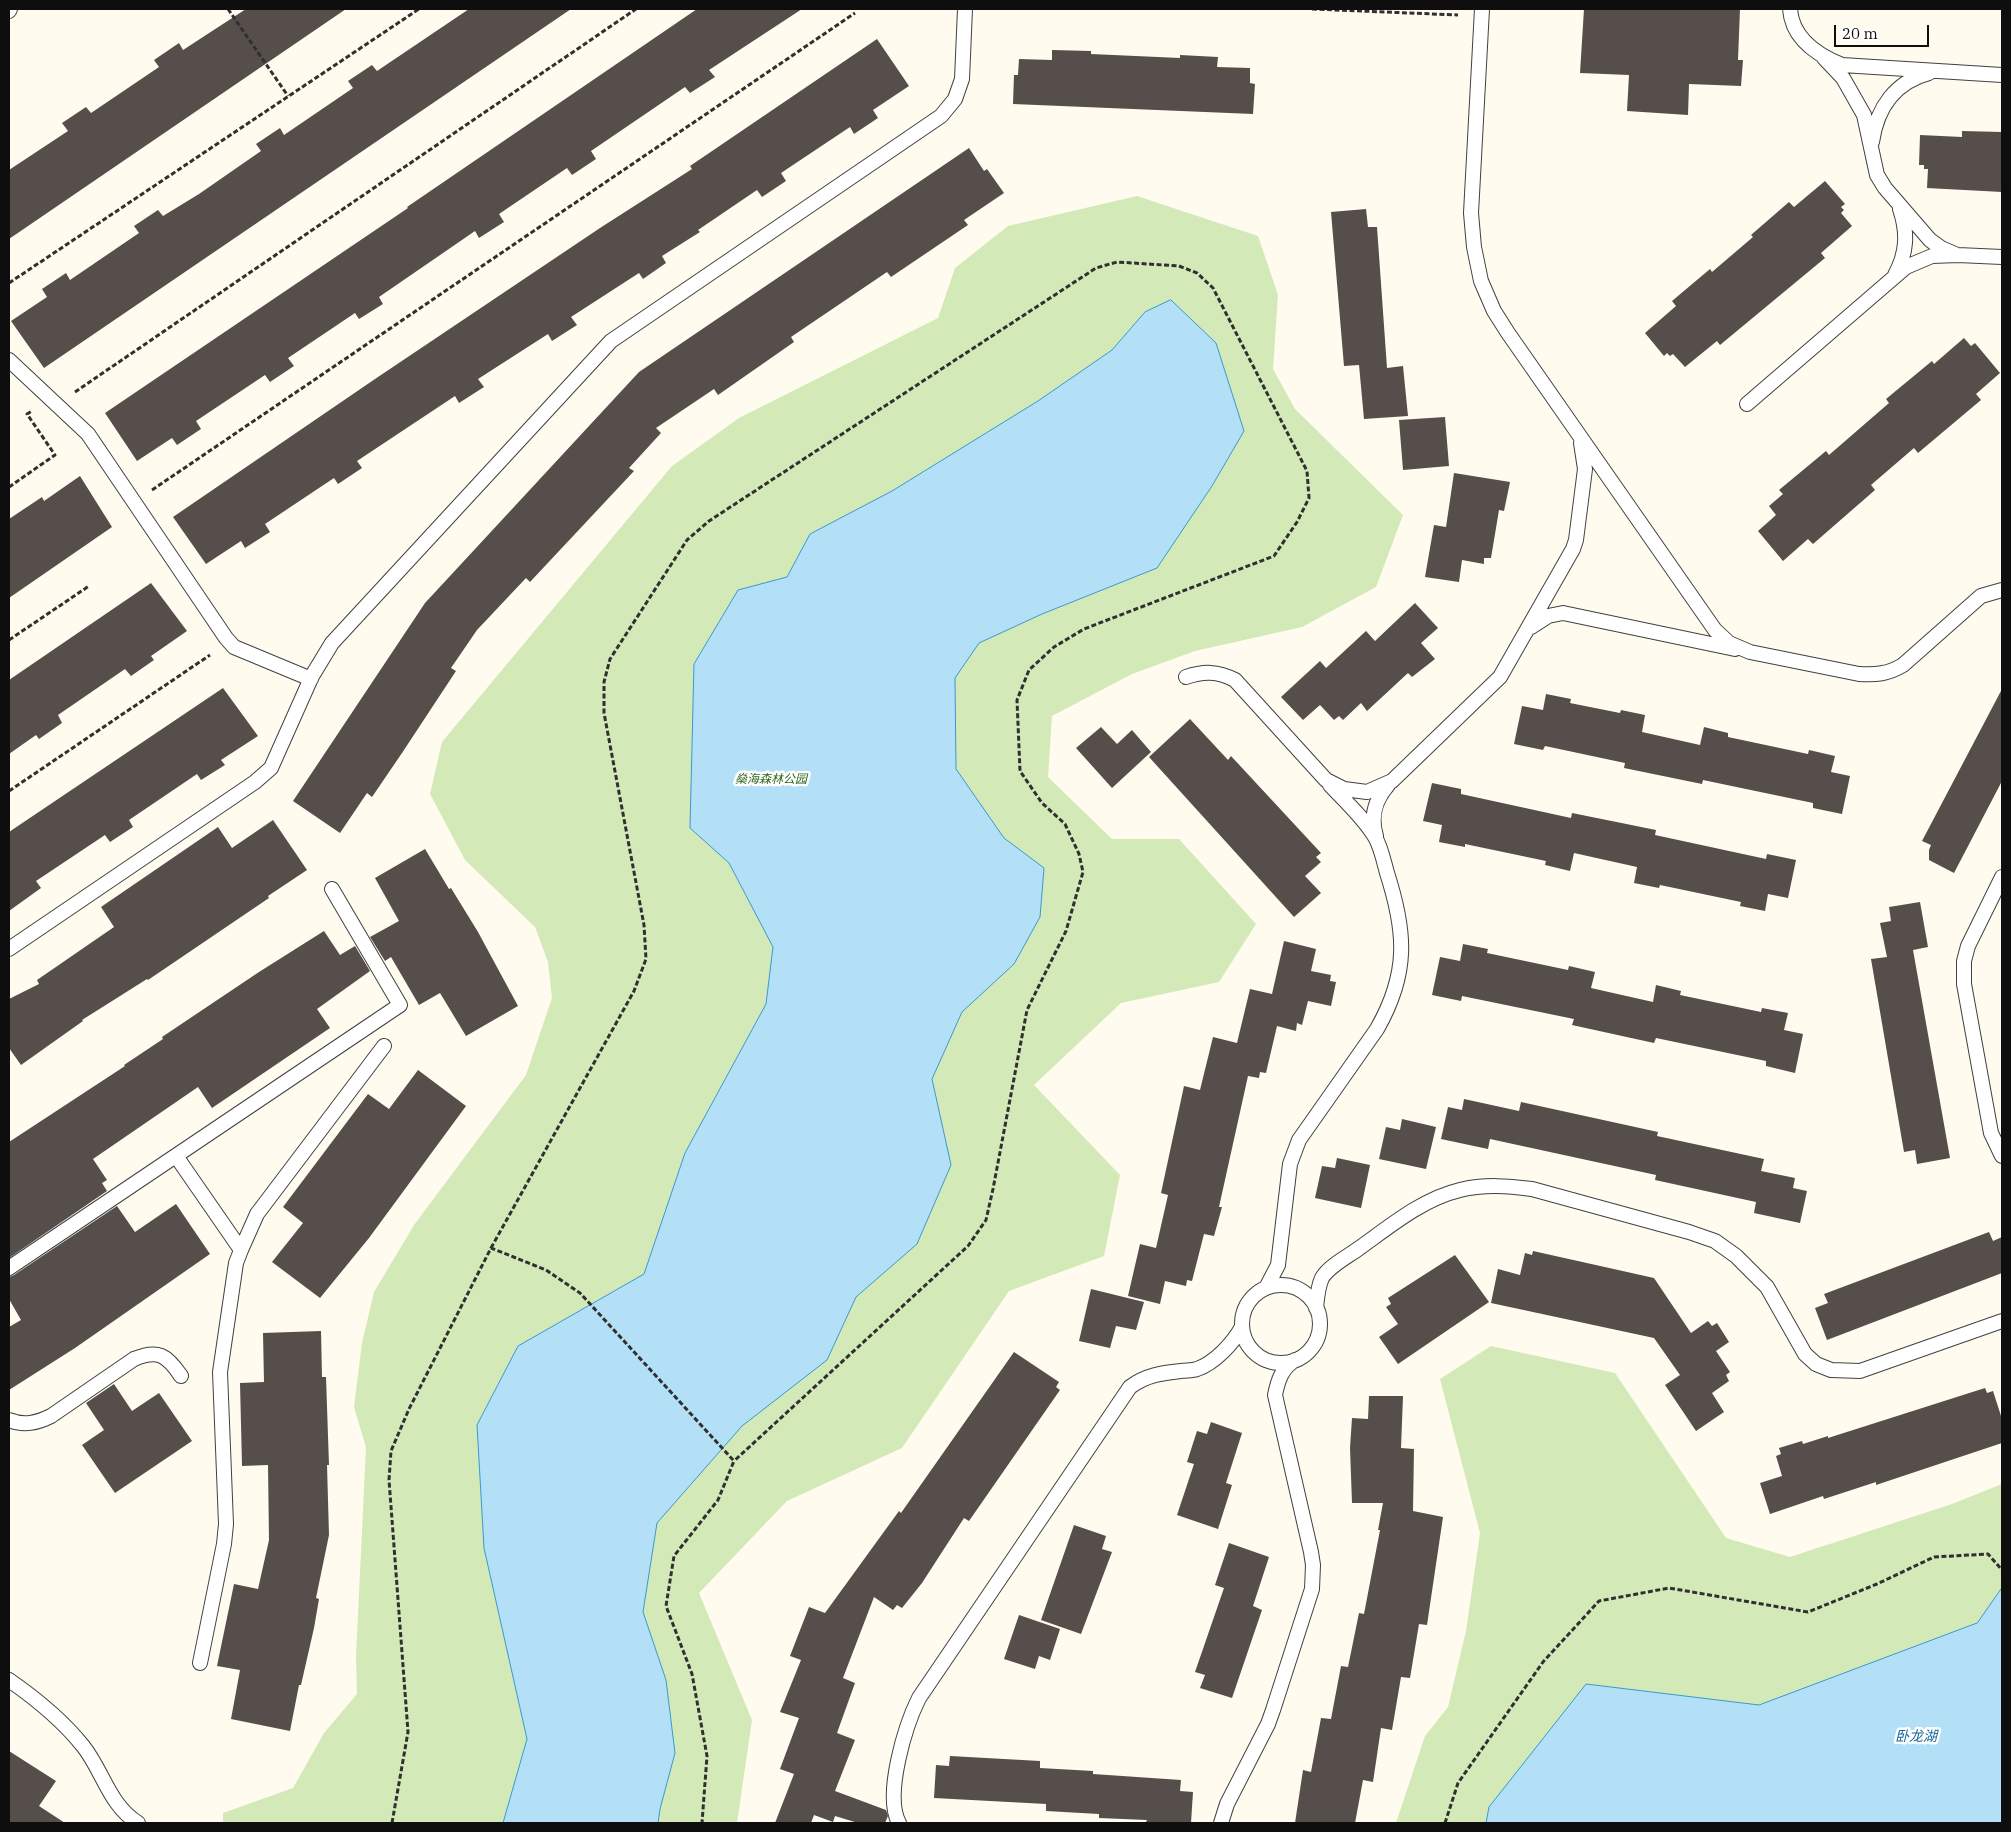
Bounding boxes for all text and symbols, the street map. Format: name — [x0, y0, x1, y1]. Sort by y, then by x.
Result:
scale bar — [1836, 15, 1931, 47]
text: 20 m — [1842, 24, 1878, 43]
park label: 燊海森林公园 — [735, 773, 807, 787]
water label: 卧龙湖 — [1895, 1729, 1937, 1745]

